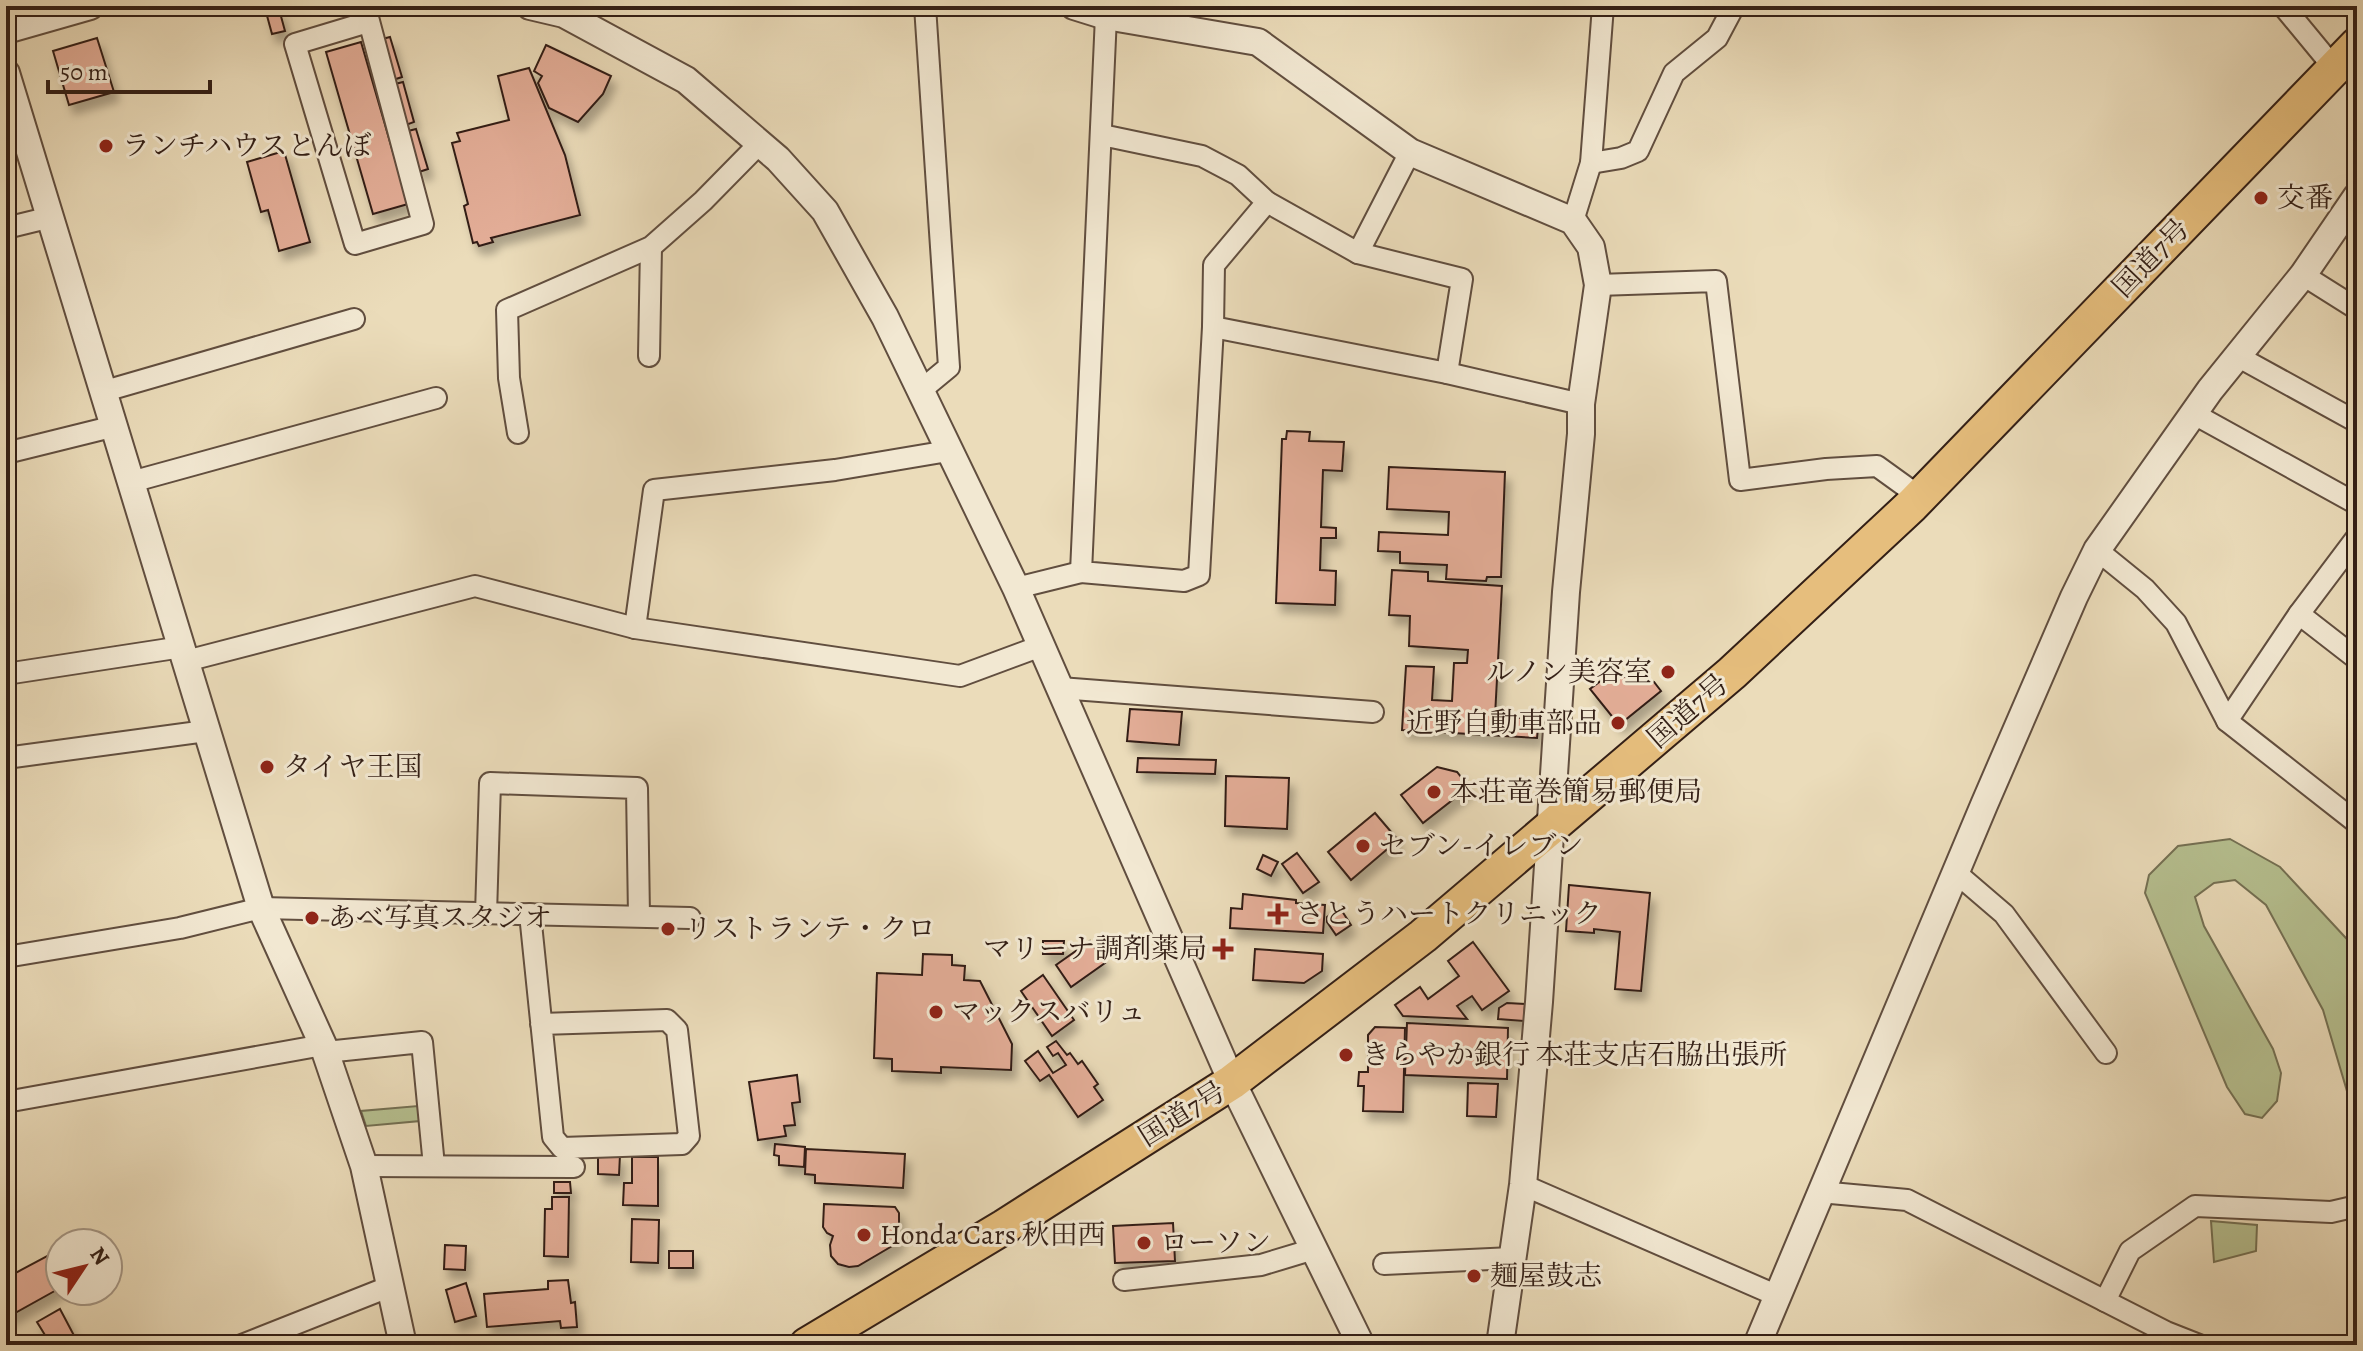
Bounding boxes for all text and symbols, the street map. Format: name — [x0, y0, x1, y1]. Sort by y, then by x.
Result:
scale bar — [48, 44, 210, 94]
text: 50 m — [60, 56, 108, 88]
place label: ランチハウスとんぼ — [122, 127, 371, 165]
marker: ランチハウスとんぼ — [97, 137, 115, 155]
place label: 交番 — [2277, 179, 2333, 217]
marker: 交番 — [2252, 189, 2270, 207]
street label: 国道7号 — [2104, 210, 2198, 306]
place label: ルノン美容室 — [1486, 653, 1652, 691]
marker: ルノン美容室 — [1659, 663, 1677, 681]
street label: 国道7号 — [1639, 665, 1737, 757]
place label: 近野自動車部品 — [1406, 704, 1602, 742]
marker: 近野自動車部品 — [1609, 714, 1627, 732]
place label: タイヤ王国 — [283, 748, 422, 786]
marker: タイヤ王国 — [258, 758, 276, 776]
place label: 本荘竜巻簡易郵便局 — [1450, 773, 1702, 811]
marker: 本荘竜巻簡易郵便局 — [1425, 783, 1443, 801]
place label: セブン-イレブン — [1379, 827, 1583, 865]
marker: セブン-イレブン — [1354, 837, 1372, 855]
place label: さとうハートクリニック — [1296, 895, 1602, 933]
place label: あべ写真スタジオ — [328, 899, 552, 937]
marker: さとうハートクリニック — [1267, 903, 1289, 925]
marker: あべ写真スタジオ — [303, 909, 321, 927]
place label: リストランテ・クロ — [684, 910, 935, 948]
marker: リストランテ・クロ — [659, 920, 677, 938]
place label: マリーナ調剤薬局 — [983, 930, 1207, 968]
marker: マリーナ調剤薬局 — [1214, 940, 1232, 958]
place label: マックスバリュ — [952, 993, 1146, 1031]
marker: マックスバリュ — [927, 1003, 945, 1021]
place label: きらやか銀行 本荘支店石脇出張所 — [1362, 1036, 1788, 1074]
marker: きらやか銀行 本荘支店石脇出張所 — [1337, 1046, 1355, 1064]
street label: 国道7号 — [1131, 1073, 1233, 1155]
place label: Honda Cars 秋田西 — [880, 1216, 1106, 1254]
place label: ローソン — [1160, 1224, 1271, 1262]
marker: Honda Cars 秋田西 — [855, 1226, 873, 1244]
north arrow — [44, 1227, 124, 1307]
marker: ローソン — [1135, 1234, 1153, 1252]
text: N — [83, 1241, 116, 1271]
place label: 麺屋鼓志 — [1490, 1257, 1602, 1295]
marker: 麺屋鼓志 — [1465, 1267, 1483, 1285]

